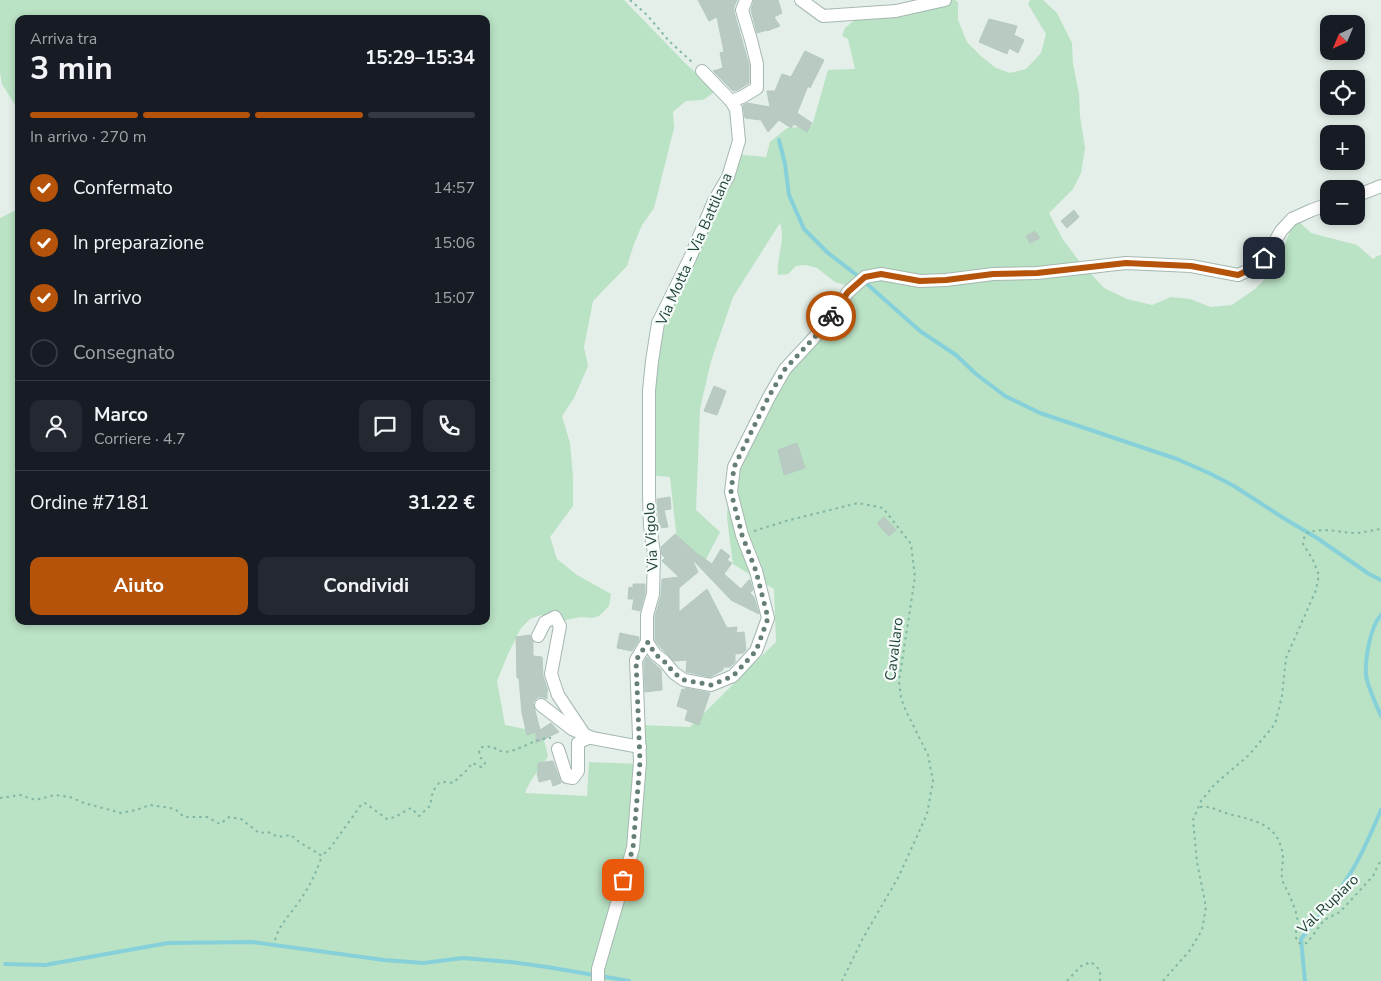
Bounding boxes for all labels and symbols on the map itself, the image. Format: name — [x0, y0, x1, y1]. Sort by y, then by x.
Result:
north arrow — [1320, 15, 1365, 60]
street label: Via Motta - Via Battilana — [651, 169, 737, 330]
pin — [1243, 237, 1285, 279]
courier — [806, 291, 856, 341]
street label: Via Vigolo — [639, 502, 663, 573]
street label: Cavallaro — [880, 616, 908, 682]
pin — [602, 859, 644, 901]
street label: Val Rupiaro — [1292, 870, 1363, 939]

